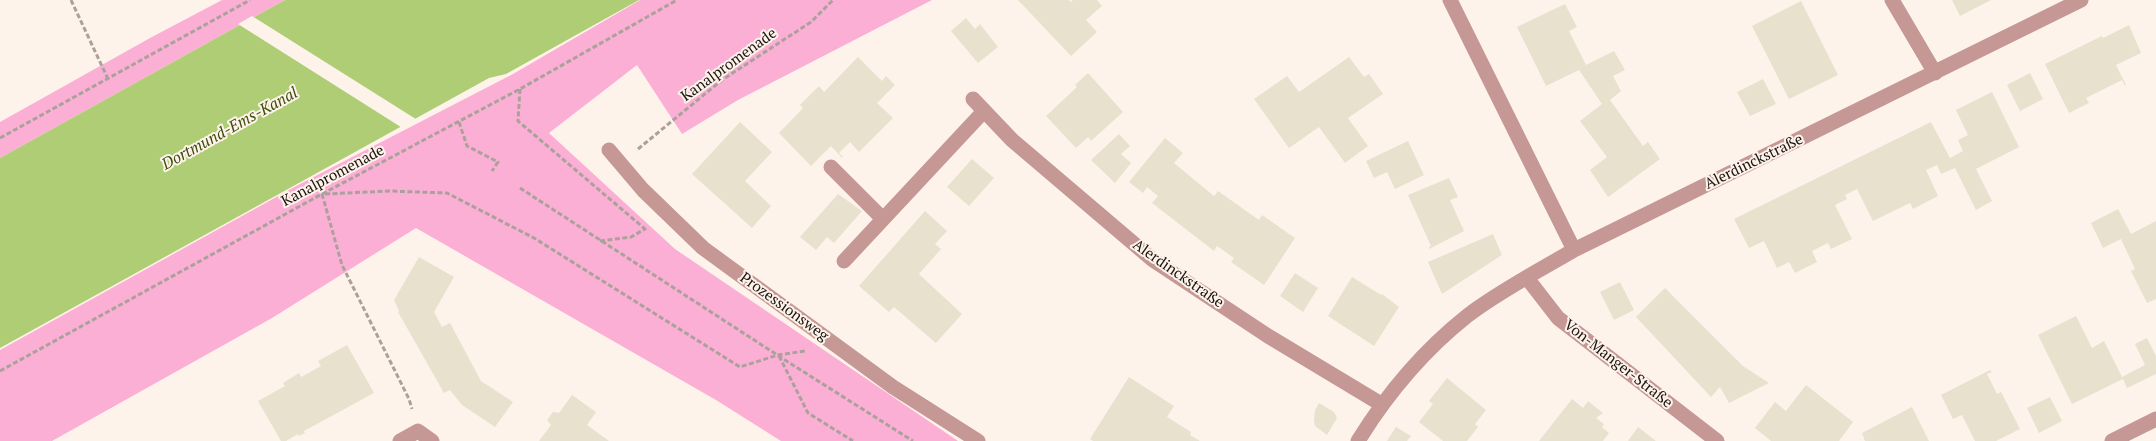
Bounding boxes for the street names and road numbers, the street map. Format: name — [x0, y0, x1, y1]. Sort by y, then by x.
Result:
street label: Kanalpromenade — [678, 24, 780, 106]
street label: Alerdinckstraße — [1702, 130, 1806, 194]
street label: Kanalpromenade — [279, 141, 387, 211]
street label: Alerdinckstraße — [1129, 236, 1227, 312]
street label: Prozessionsweg — [736, 269, 832, 345]
street label: Von-Manger-Straße — [1560, 316, 1676, 412]

